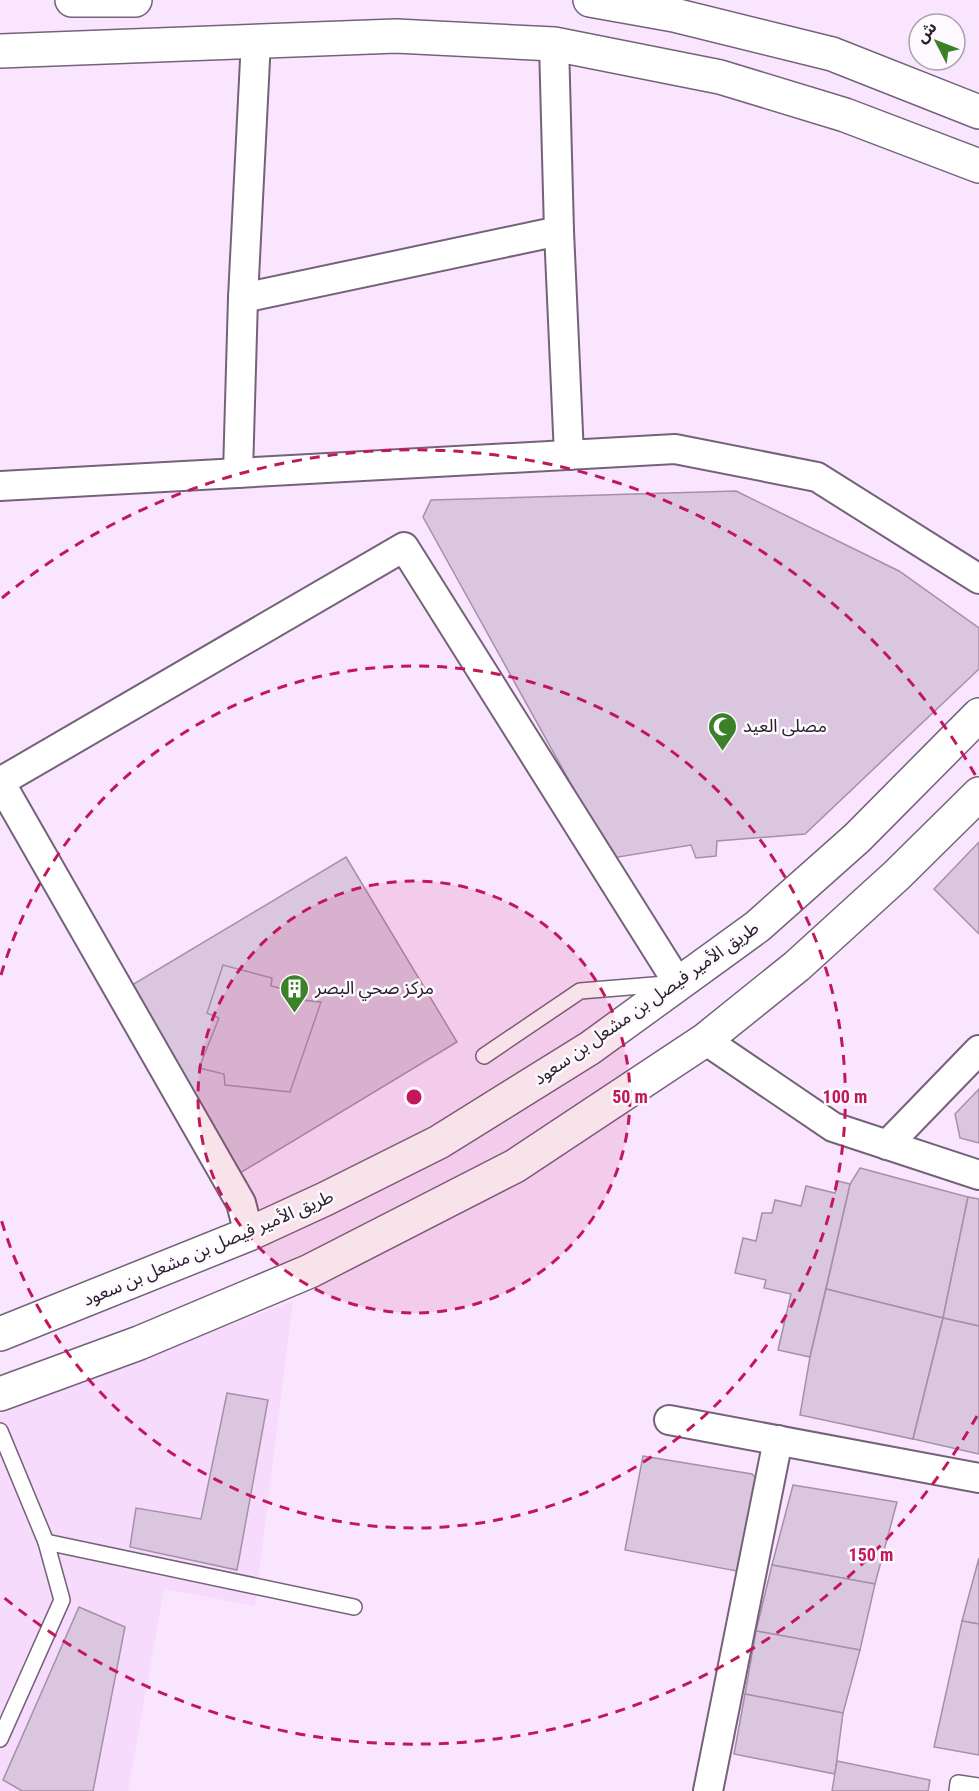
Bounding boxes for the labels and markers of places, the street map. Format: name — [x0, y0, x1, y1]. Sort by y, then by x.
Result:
mosque icon: مصلى العيد — [706, 710, 738, 752]
place label: مصلى العيد — [743, 715, 827, 737]
building icon: مركز صحي البصر — [278, 972, 310, 1014]
place label: مركز صحي البصر — [314, 977, 434, 1001]
centre of rings — [404, 1087, 424, 1107]

